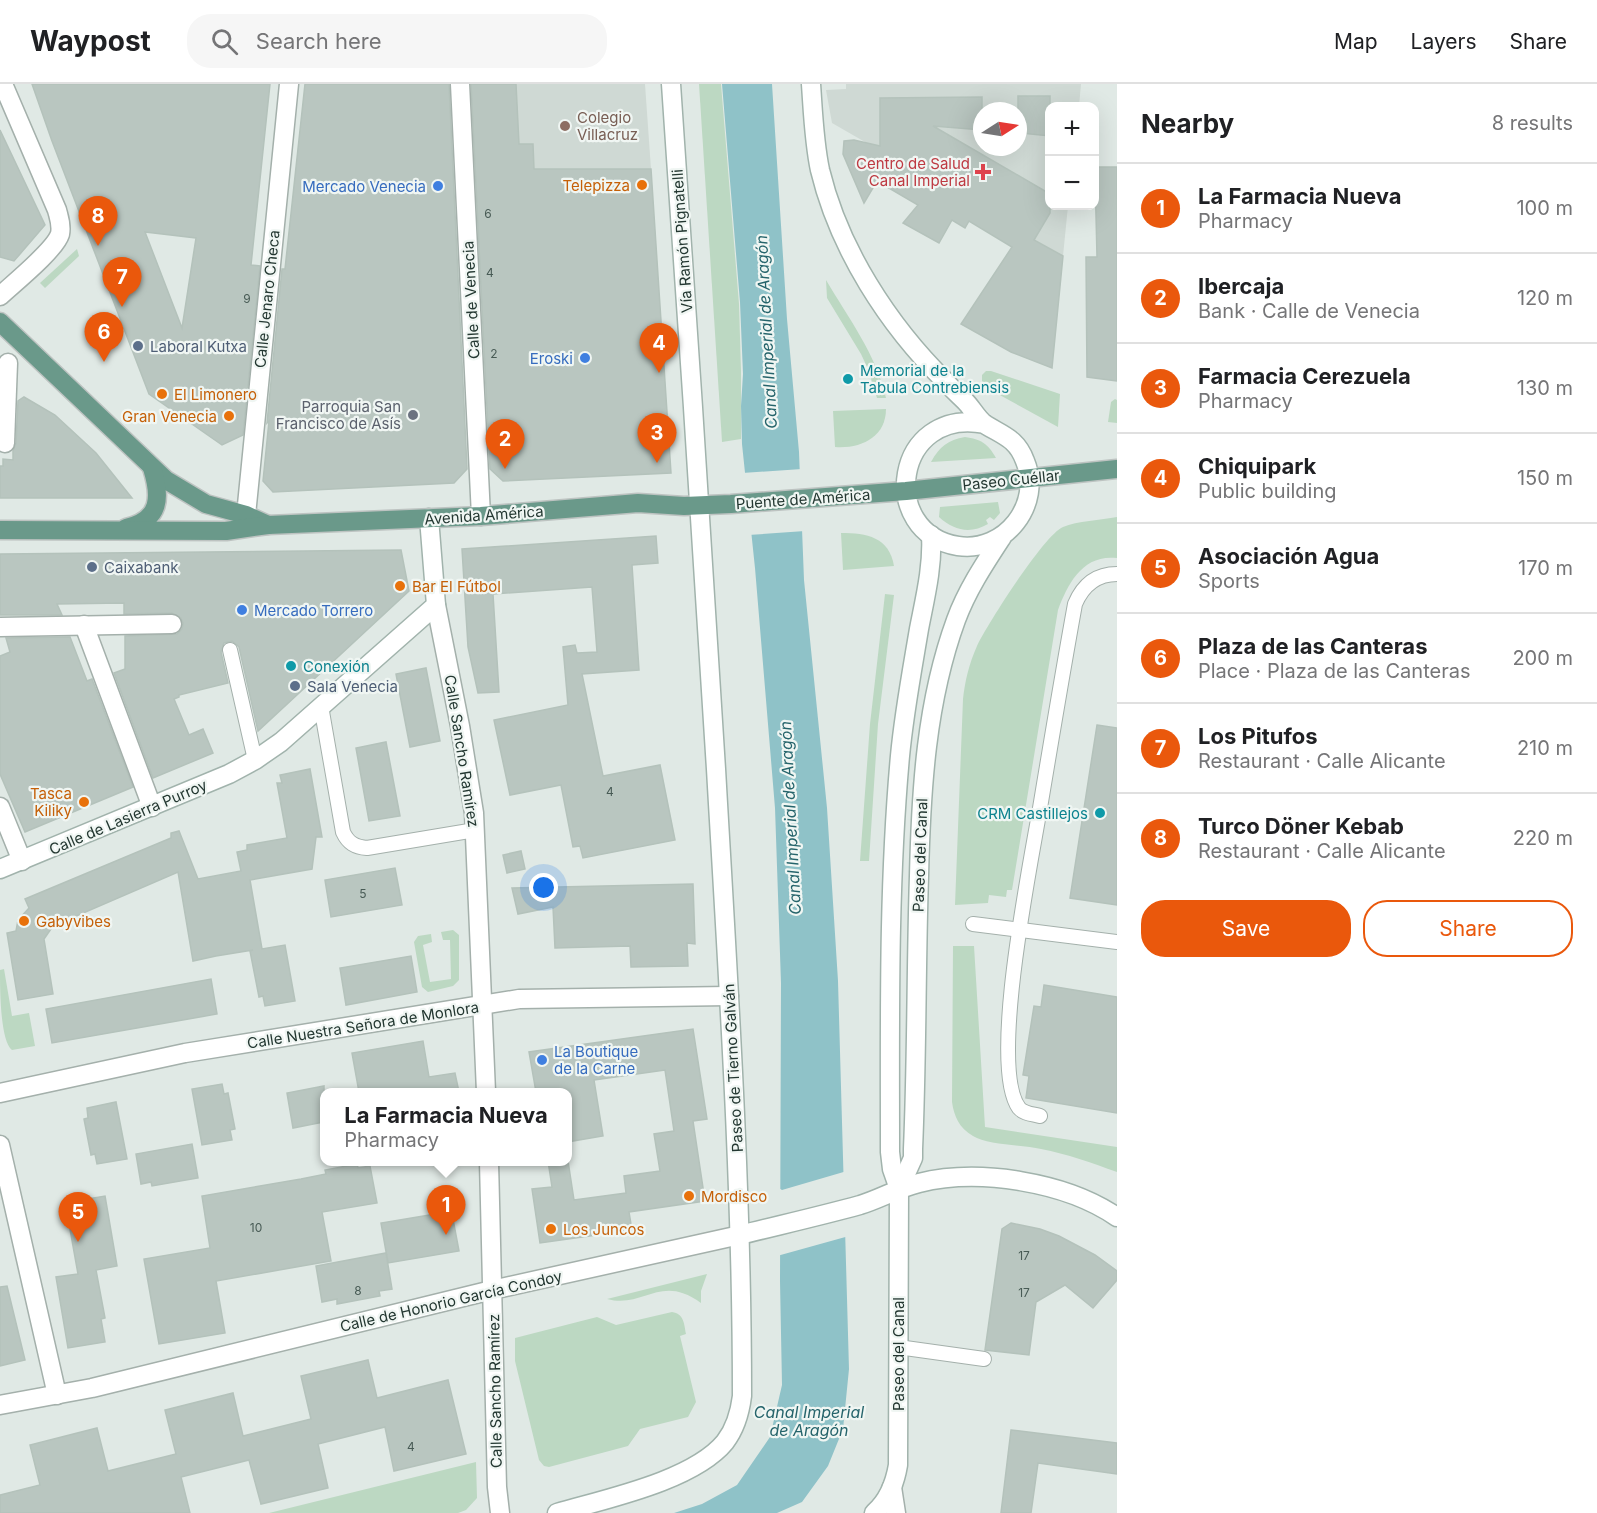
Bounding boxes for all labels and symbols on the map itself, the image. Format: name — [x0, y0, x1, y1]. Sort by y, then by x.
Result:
north arrow — [973, 102, 1027, 156]
place label: Colegio Villacruz — [577, 108, 638, 144]
marker: Colegio Villacruz — [558, 119, 572, 133]
place label: Centro de Salud Canal Imperial — [856, 154, 970, 190]
marker: Centro de Salud Canal Imperial — [974, 163, 992, 181]
street label: Vía Ramón Pignatelli — [668, 169, 696, 313]
place label: Telepizza — [563, 176, 630, 195]
place label: Mercado Venecia — [302, 177, 426, 196]
marker: Telepizza — [635, 178, 649, 192]
marker: Mercado Venecia — [431, 179, 445, 193]
pin: 8 — [78, 196, 118, 246]
house number: 6 — [484, 206, 492, 221]
street label: Calle Jenaro Checa — [250, 229, 284, 369]
water label: Canal Imperial de Aragón — [751, 235, 781, 429]
street label: Calle de Venecia — [458, 240, 484, 360]
pin: 7 — [102, 258, 142, 307]
house number: 4 — [486, 265, 494, 280]
house number: 9 — [243, 291, 251, 306]
pin: 6 — [84, 312, 124, 362]
pin: 4 — [640, 324, 678, 373]
place label: Laboral Kutxa — [150, 337, 247, 356]
marker: Laboral Kutxa — [131, 339, 145, 353]
house number: 2 — [490, 346, 498, 361]
place label: Eroski — [530, 349, 573, 368]
marker: Eroski — [578, 351, 592, 365]
place label: Memorial de la Tabula Contrebiensis — [860, 361, 1009, 397]
marker: Memorial de la Tabula Contrebiensis — [841, 372, 855, 386]
place label: El Limonero — [174, 385, 257, 404]
marker: El Limonero — [155, 387, 169, 401]
place label: Parroquia San Francisco de Asís — [276, 397, 401, 433]
place label: Gran Venecia — [122, 407, 217, 426]
marker: Parroquia San Francisco de Asís — [406, 408, 420, 422]
marker: Gran Venecia — [222, 409, 236, 423]
pin: 3 — [638, 414, 676, 463]
pin: 2 — [486, 420, 524, 469]
street label: Paseo Cuéllar — [961, 465, 1061, 495]
street label: Puente de América — [735, 485, 871, 513]
street label: Avenida América — [424, 501, 544, 529]
place label: Caixabank — [104, 558, 179, 577]
marker: Caixabank — [85, 560, 99, 574]
place label: Bar El Fútbol — [412, 577, 501, 596]
marker: Bar El Fútbol — [393, 579, 407, 593]
place label: Mercado Torrero — [254, 601, 373, 620]
marker: Mercado Torrero — [235, 603, 249, 617]
place label: Conexión — [303, 657, 370, 676]
marker: Conexión — [284, 659, 298, 673]
street label: Calle Sancho Ramírez — [441, 673, 483, 829]
place label: Sala Venecia — [307, 677, 398, 696]
marker: Sala Venecia — [288, 679, 302, 693]
water label: Canal Imperial de Aragón — [775, 721, 805, 915]
street label: Calle de Lasierra Purroy — [46, 775, 210, 859]
place label: Tasca Kiliky — [30, 784, 73, 820]
house number: 4 — [606, 784, 614, 799]
marker: Tasca Kiliky — [77, 795, 91, 809]
street label: Paseo del Canal — [909, 798, 931, 912]
place label: CRM Castillejos — [977, 804, 1088, 823]
marker: CRM Castillejos — [1093, 806, 1107, 820]
your location — [529, 873, 558, 902]
house number: 5 — [359, 886, 367, 901]
place label: Gabyvibes — [36, 912, 111, 931]
marker: Gabyvibes — [17, 914, 31, 928]
street label: Paseo de Tierno Galván — [719, 983, 747, 1153]
street label: Calle Nuestra Señora de Monlora — [246, 997, 480, 1053]
place label: La Boutique de la Carne — [554, 1042, 638, 1078]
marker: La Boutique de la Carne — [535, 1053, 549, 1067]
pin: 1 — [426, 1186, 466, 1235]
place label: Mordisco — [701, 1187, 767, 1206]
marker: Mordisco — [682, 1189, 696, 1203]
pin: 5 — [58, 1192, 98, 1242]
house number: 10 — [250, 1220, 262, 1235]
place label: Los Juncos — [563, 1220, 644, 1239]
marker: Los Juncos — [544, 1222, 558, 1236]
house number: 17 — [1018, 1248, 1030, 1263]
street label: Calle de Honorio García Condoy — [338, 1266, 565, 1336]
house number: 8 — [354, 1283, 362, 1298]
house number: 17 — [1018, 1285, 1030, 1300]
street label: Paseo del Canal — [889, 1297, 908, 1411]
street label: Calle Sancho Ramírez — [484, 1314, 506, 1468]
water label: Canal Imperial de Aragón — [754, 1402, 864, 1440]
house number: 4 — [407, 1439, 415, 1454]

